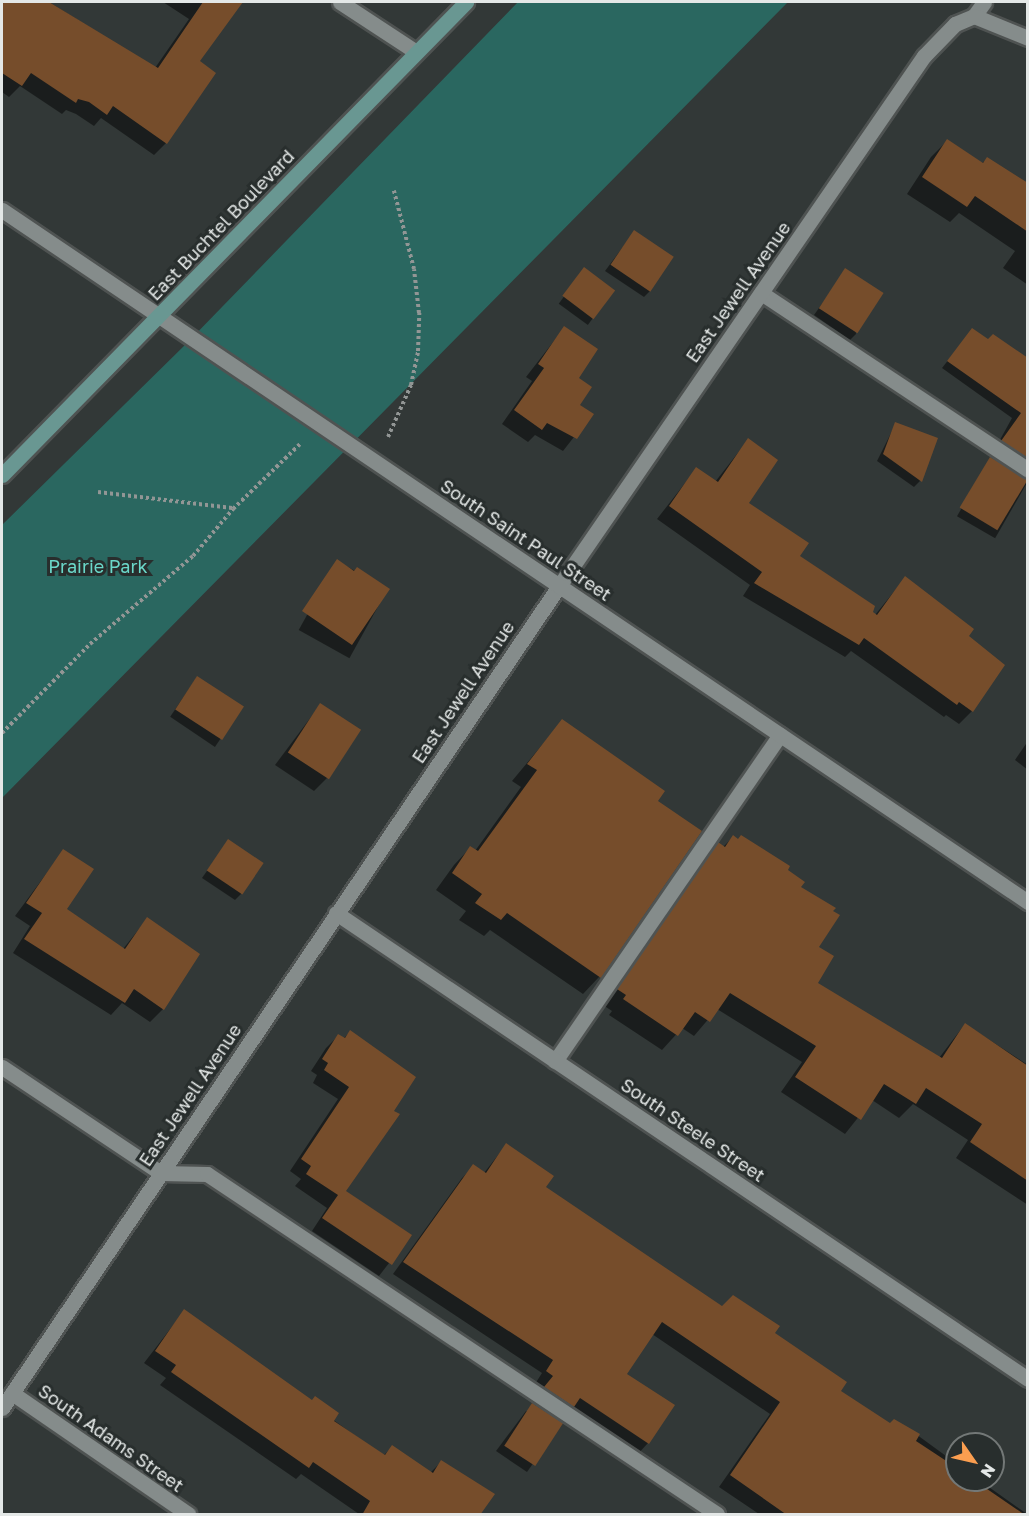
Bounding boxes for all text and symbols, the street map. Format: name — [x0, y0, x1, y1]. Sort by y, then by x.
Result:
street label: East Buchtel Boulevard — [143, 145, 299, 305]
street label: East Jewell Avenue — [681, 217, 795, 367]
street label: South Saint Paul Street — [437, 475, 615, 605]
park label: Prairie Park — [48, 555, 148, 577]
street label: East Jewell Avenue — [407, 617, 519, 767]
street label: East Jewell Avenue — [134, 1020, 246, 1170]
street label: South Steele Street — [617, 1074, 769, 1186]
street label: South Adams Street — [34, 1380, 188, 1496]
north arrow — [945, 1432, 1005, 1492]
text: N — [977, 1460, 1000, 1482]

